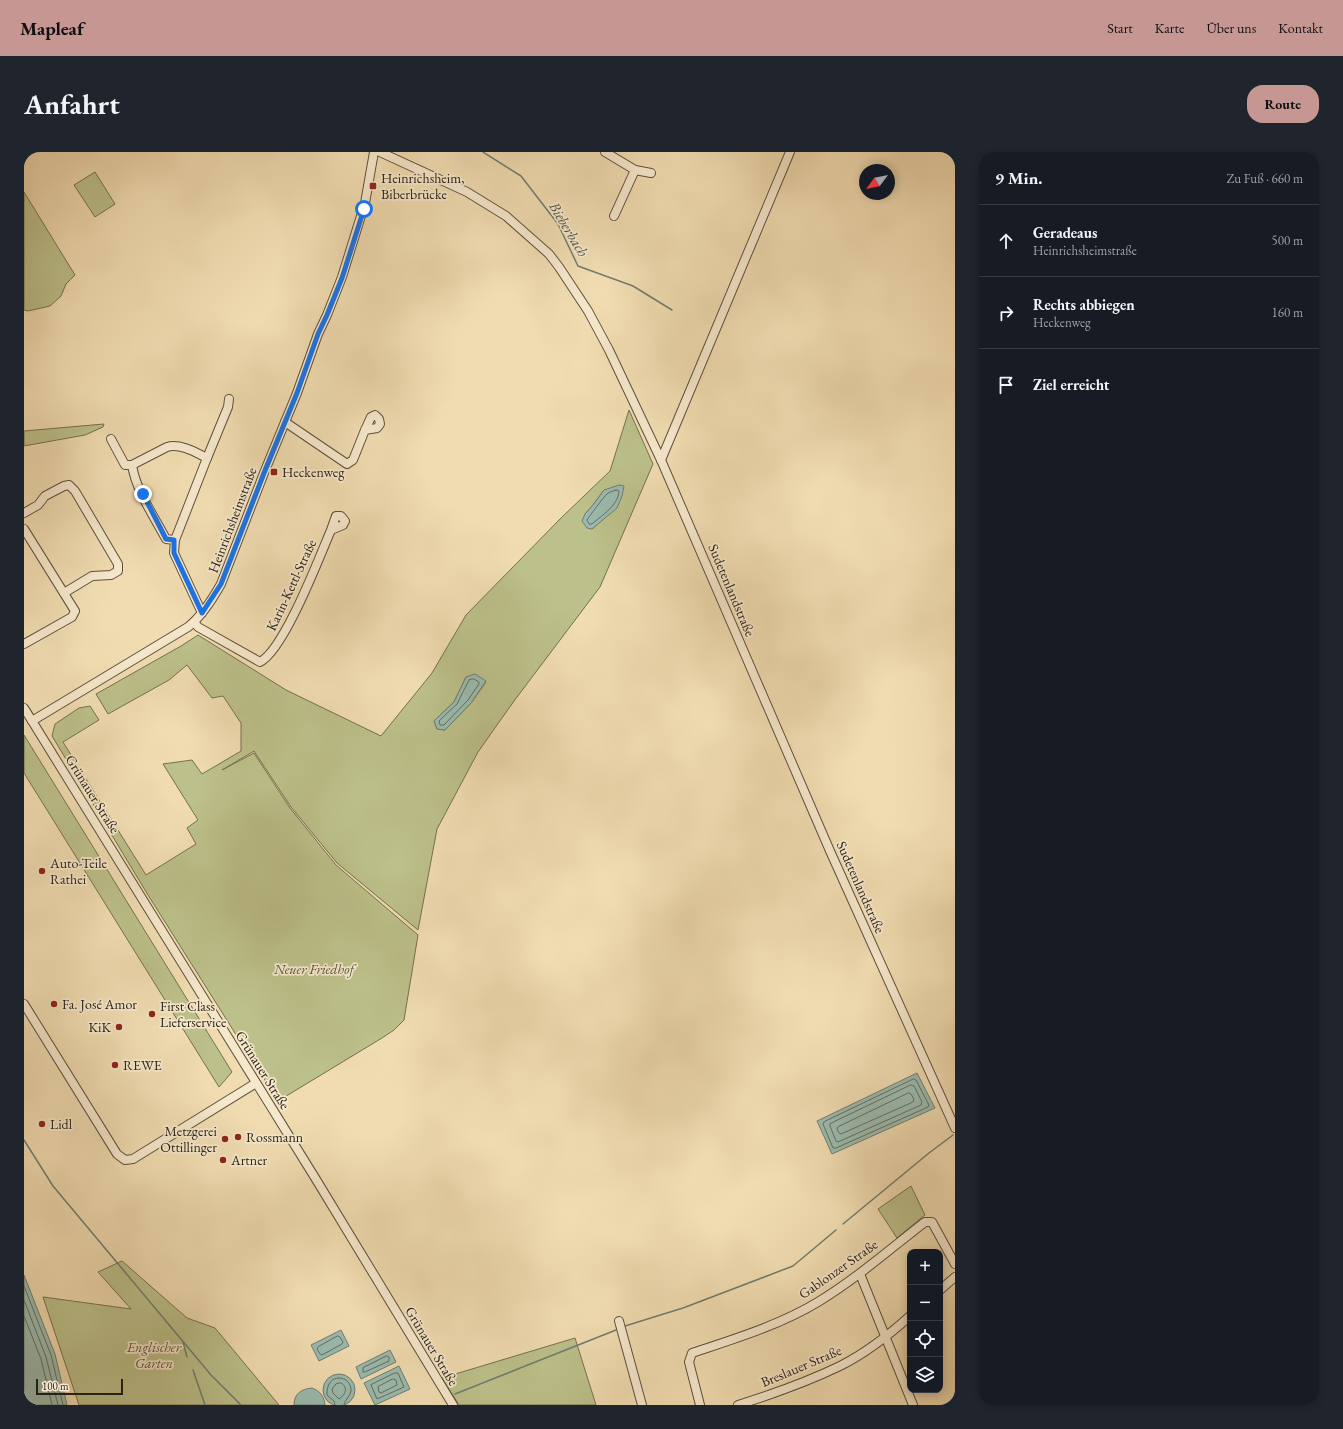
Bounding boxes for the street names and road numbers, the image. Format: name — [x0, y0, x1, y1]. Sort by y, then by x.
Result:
street label: Heinrichsheimstraße — [204, 464, 261, 575]
street label: Karin-Kettl-Straße — [262, 536, 320, 634]
street label: Sudetenlandstraße — [704, 541, 760, 639]
street label: Grünauer Straße — [62, 751, 125, 837]
street label: Sudetenlandstraße — [833, 838, 890, 936]
street label: Grünauer Straße — [232, 1027, 295, 1113]
street label: Gablonzer Straße — [795, 1235, 881, 1303]
street label: Grünauer Straße — [401, 1303, 463, 1389]
street label: Breslauer Straße — [758, 1341, 845, 1391]

